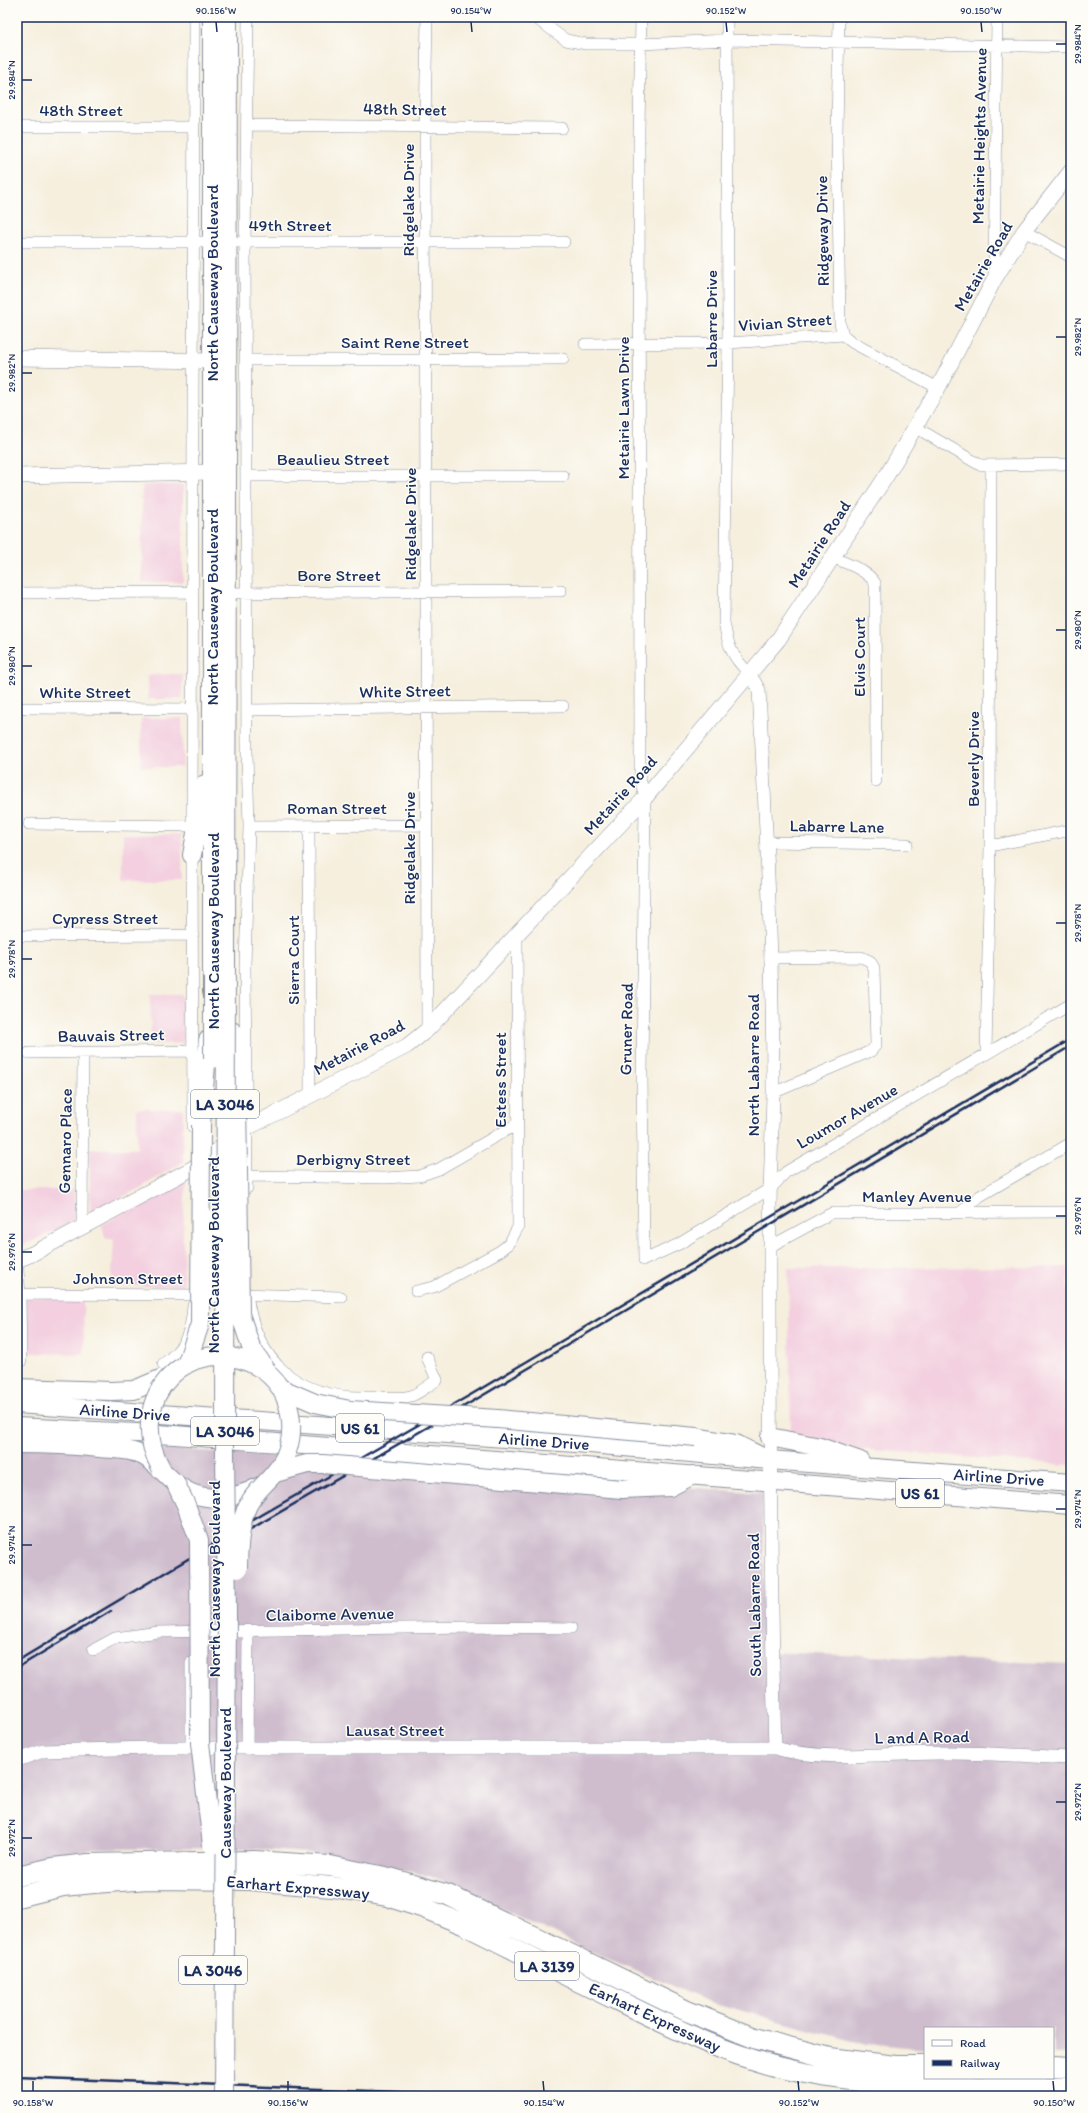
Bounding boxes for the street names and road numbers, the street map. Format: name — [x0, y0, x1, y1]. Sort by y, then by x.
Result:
street label: Metairie Heights Avenue — [967, 47, 991, 225]
street label: 48th Street — [363, 98, 448, 120]
street label: 48th Street — [39, 100, 123, 120]
street label: Ridgelake Drive — [398, 144, 418, 257]
street label: Ridgeway Drive — [811, 175, 833, 287]
street label: North Causeway Boulevard — [202, 184, 222, 382]
street label: 49th Street — [248, 215, 332, 235]
street label: Metairie Road — [949, 217, 1017, 314]
street label: Labarre Drive — [701, 270, 721, 368]
street label: Vivian Street — [738, 309, 833, 335]
street label: Saint Rene Street — [341, 332, 469, 352]
street label: Metairie Lawn Drive — [613, 336, 633, 480]
street label: Beaulieu Street — [277, 449, 389, 469]
street label: Ridgelake Drive — [400, 468, 420, 581]
street label: Metairie Road — [783, 496, 855, 592]
street label: North Causeway Boulevard — [202, 508, 222, 706]
street label: Bore Street — [297, 565, 381, 585]
street label: Elvis Court — [849, 616, 869, 697]
street label: White Street — [359, 680, 452, 702]
street label: White Street — [39, 682, 131, 702]
street label: Beverly Drive — [963, 711, 983, 807]
street label: Metairie Road — [579, 751, 661, 839]
street label: Ridgelake Drive — [399, 792, 419, 905]
street label: Roman Street — [287, 798, 388, 818]
street label: Labarre Lane — [789, 815, 885, 837]
street label: North Causeway Boulevard — [203, 832, 223, 1030]
street label: Cypress Street — [52, 908, 159, 928]
street label: Sierra Court — [283, 915, 303, 1005]
street label: Gruner Road — [615, 982, 637, 1076]
street label: North Labarre Road — [743, 993, 763, 1136]
street label: Metairie Road — [310, 1014, 409, 1079]
street label: Bauvais Street — [57, 1024, 165, 1046]
street label: Estess Street — [490, 1032, 510, 1128]
street label: Loumor Avenue — [793, 1079, 901, 1153]
street label: Gennaro Place — [54, 1088, 76, 1194]
road number: LA 3046 — [191, 1090, 259, 1118]
street label: Derbigny Street — [296, 1149, 411, 1169]
street label: North Causeway Boulevard — [203, 1156, 223, 1354]
street label: Manley Avenue — [862, 1186, 972, 1206]
street label: Johnson Street — [73, 1268, 183, 1288]
street label: Airline Drive — [79, 1399, 171, 1425]
road number: US 61 — [336, 1414, 384, 1442]
road number: LA 3046 — [191, 1417, 259, 1445]
street label: Airline Drive — [498, 1428, 590, 1454]
street label: Airline Drive — [953, 1464, 1045, 1490]
road number: US 61 — [896, 1479, 944, 1507]
street label: North Causeway Boulevard — [204, 1480, 224, 1678]
street label: South Labarre Road — [743, 1532, 765, 1677]
street label: Claiborne Avenue — [265, 1603, 395, 1625]
street label: Causeway Boulevard — [215, 1707, 235, 1859]
street label: Lausat Street — [346, 1720, 445, 1740]
street label: L and A Road — [874, 1726, 970, 1748]
street label: Earhart Expressway — [226, 1871, 370, 1903]
road number: LA 3139 — [515, 1952, 579, 1980]
road number: LA 3046 — [179, 1956, 247, 1984]
street label: Earhart Expressway — [586, 1978, 724, 2056]

